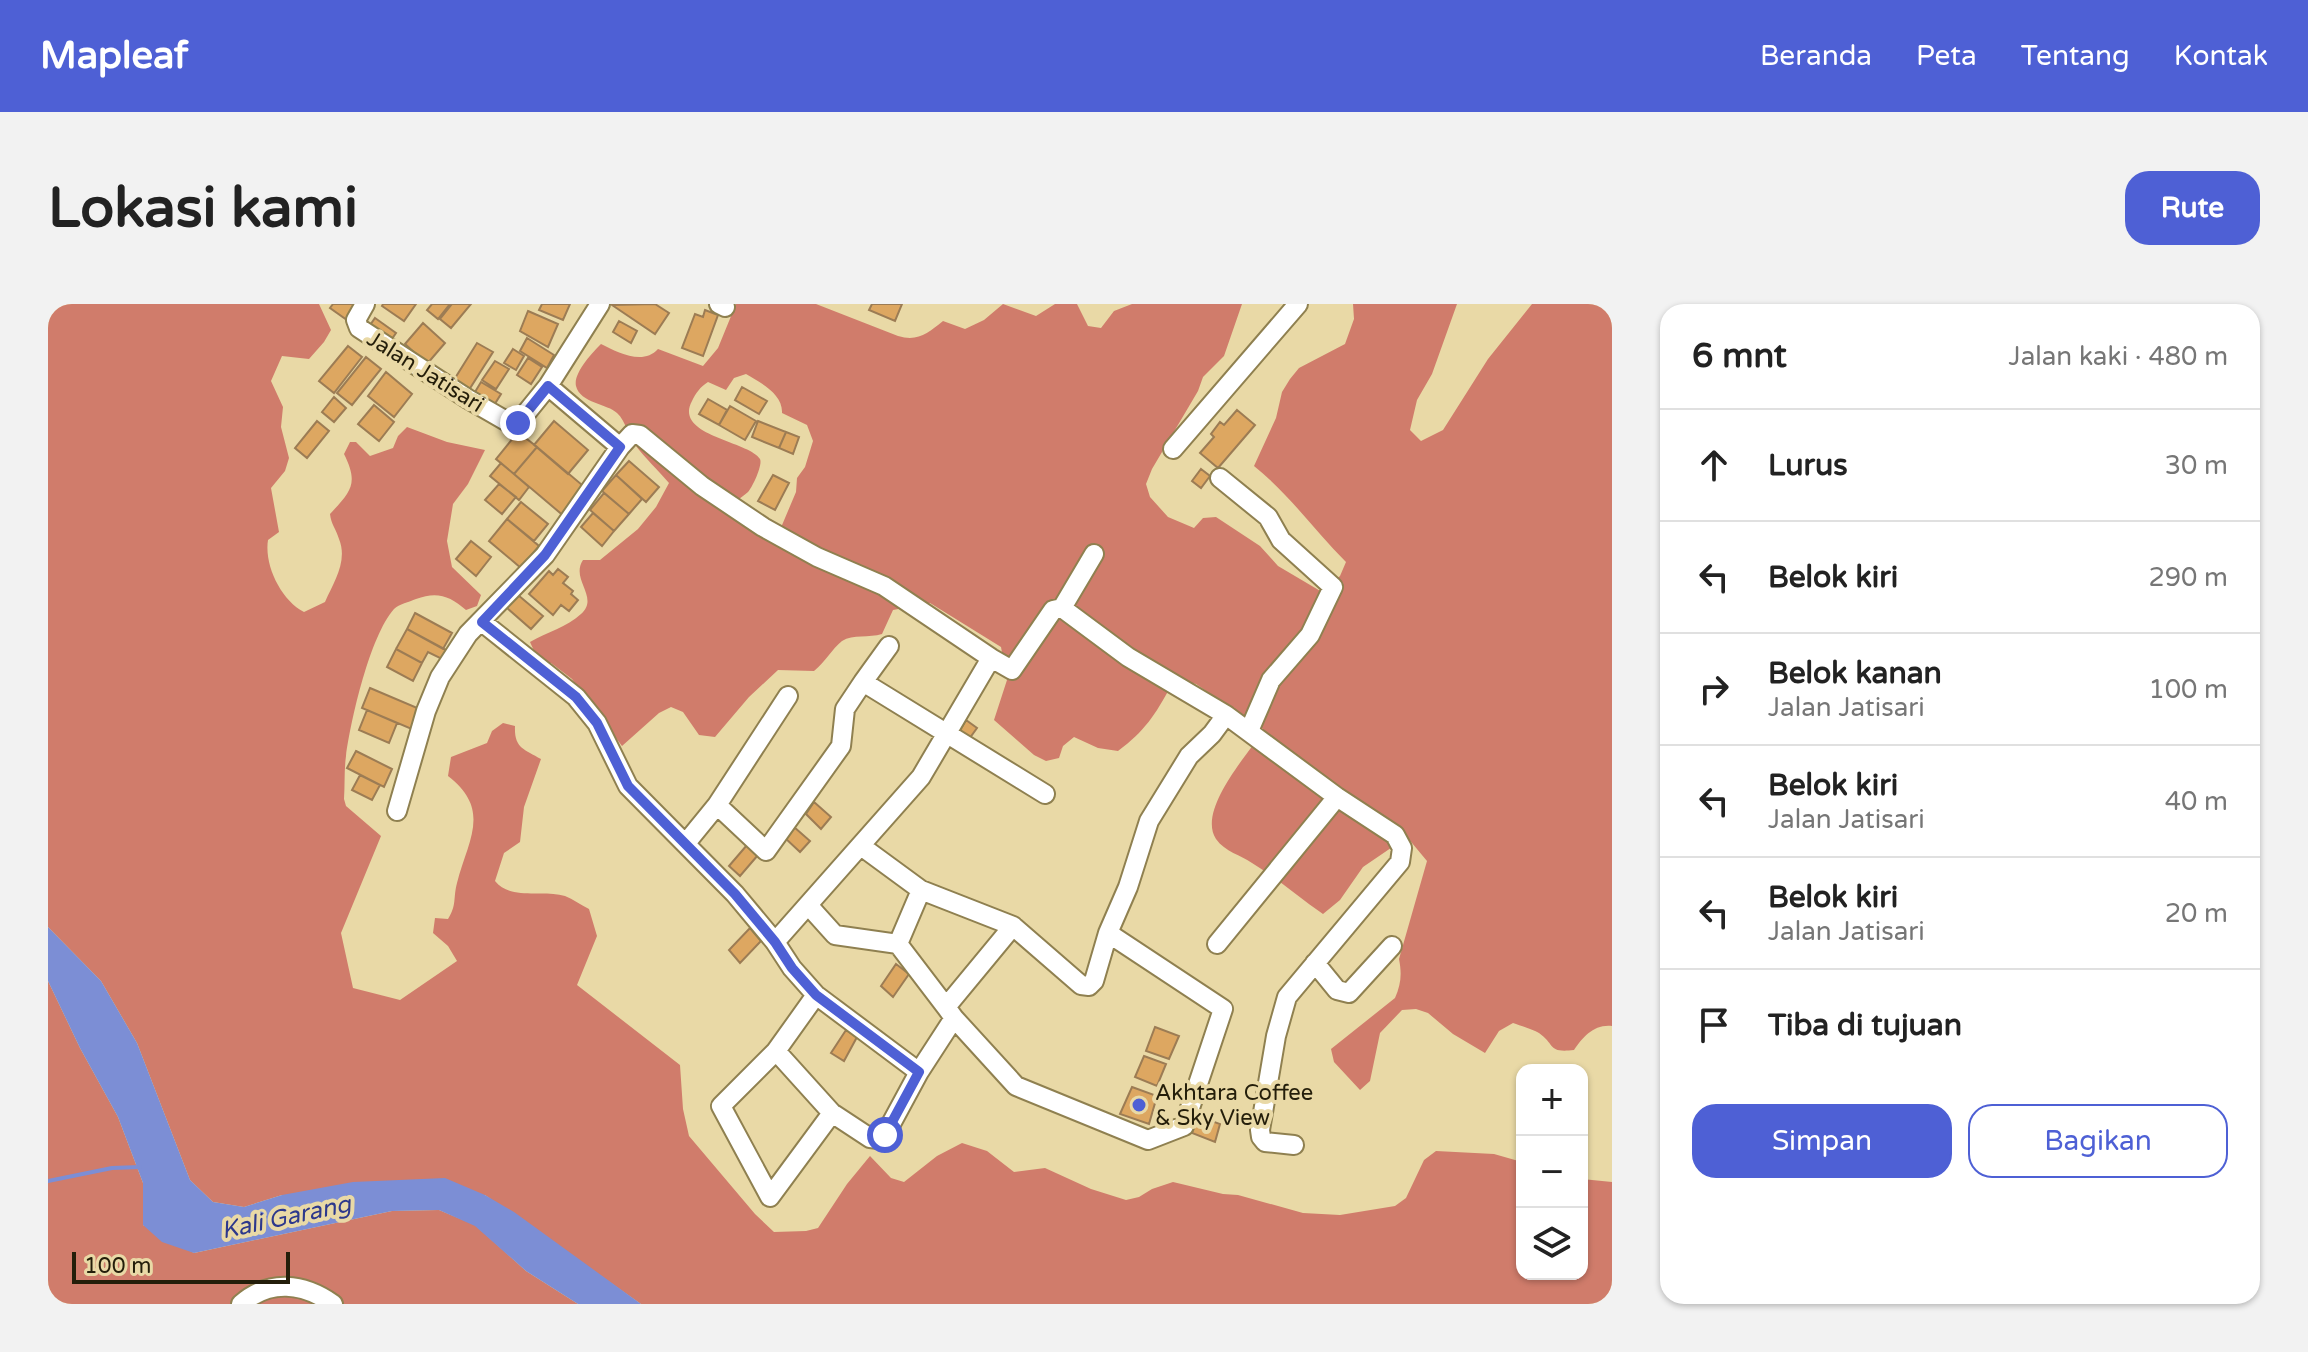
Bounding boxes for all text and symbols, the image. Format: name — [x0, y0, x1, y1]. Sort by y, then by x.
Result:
text: Mapleaf — [40, 33, 188, 79]
text: Beranda — [1760, 39, 1872, 73]
text: Peta — [1916, 39, 1977, 73]
text: Tentang — [2021, 39, 2130, 73]
text: Kontak — [2174, 39, 2268, 73]
button: Rute — [2125, 171, 2260, 245]
text: Lokasi kami — [48, 175, 358, 242]
street label: Jalan Jatisari — [362, 326, 489, 418]
text: 6 mnt — [1692, 336, 1787, 377]
text: Jalan kaki · 480 m — [2009, 341, 2228, 372]
route end — [500, 405, 536, 441]
icon: ahead — [1692, 443, 1736, 487]
text: Lurus — [1768, 447, 1848, 484]
text: 30 m — [2165, 450, 2228, 481]
icon: left — [1692, 555, 1736, 599]
text: Belok kiri — [1768, 559, 1898, 596]
text: 290 m — [2148, 562, 2228, 593]
text: Belok kanan — [1768, 655, 1942, 692]
icon: right — [1692, 667, 1736, 711]
text: 100 m — [2148, 674, 2228, 705]
text: Jalan Jatisari — [1768, 692, 1925, 723]
text: Belok kiri — [1768, 767, 1898, 804]
icon: left — [1692, 779, 1736, 823]
text: 40 m — [2165, 786, 2228, 817]
text: Jalan Jatisari — [1768, 804, 1925, 835]
text: Belok kiri — [1768, 879, 1898, 916]
icon: left — [1692, 891, 1736, 935]
text: 20 m — [2165, 898, 2228, 929]
text: Jalan Jatisari — [1768, 916, 1925, 947]
icon: arrive — [1692, 1003, 1736, 1047]
text: Tiba di tujuan — [1768, 1007, 1962, 1044]
map controls — [1516, 1064, 1588, 1280]
button: + — [1516, 1064, 1588, 1136]
place label: Akhtara Coffee & Sky View — [1155, 1080, 1313, 1131]
marker: Akhtara Coffee & Sky View — [1130, 1096, 1148, 1114]
button: Simpan — [1692, 1104, 1952, 1178]
button: Bagikan — [1968, 1104, 2228, 1178]
route start — [867, 1117, 903, 1153]
button: − — [1516, 1136, 1588, 1208]
water label: Kali Garang — [219, 1189, 355, 1245]
button: layers — [1516, 1208, 1588, 1280]
scale bar — [72, 1248, 290, 1284]
text: 100 m — [84, 1253, 151, 1279]

